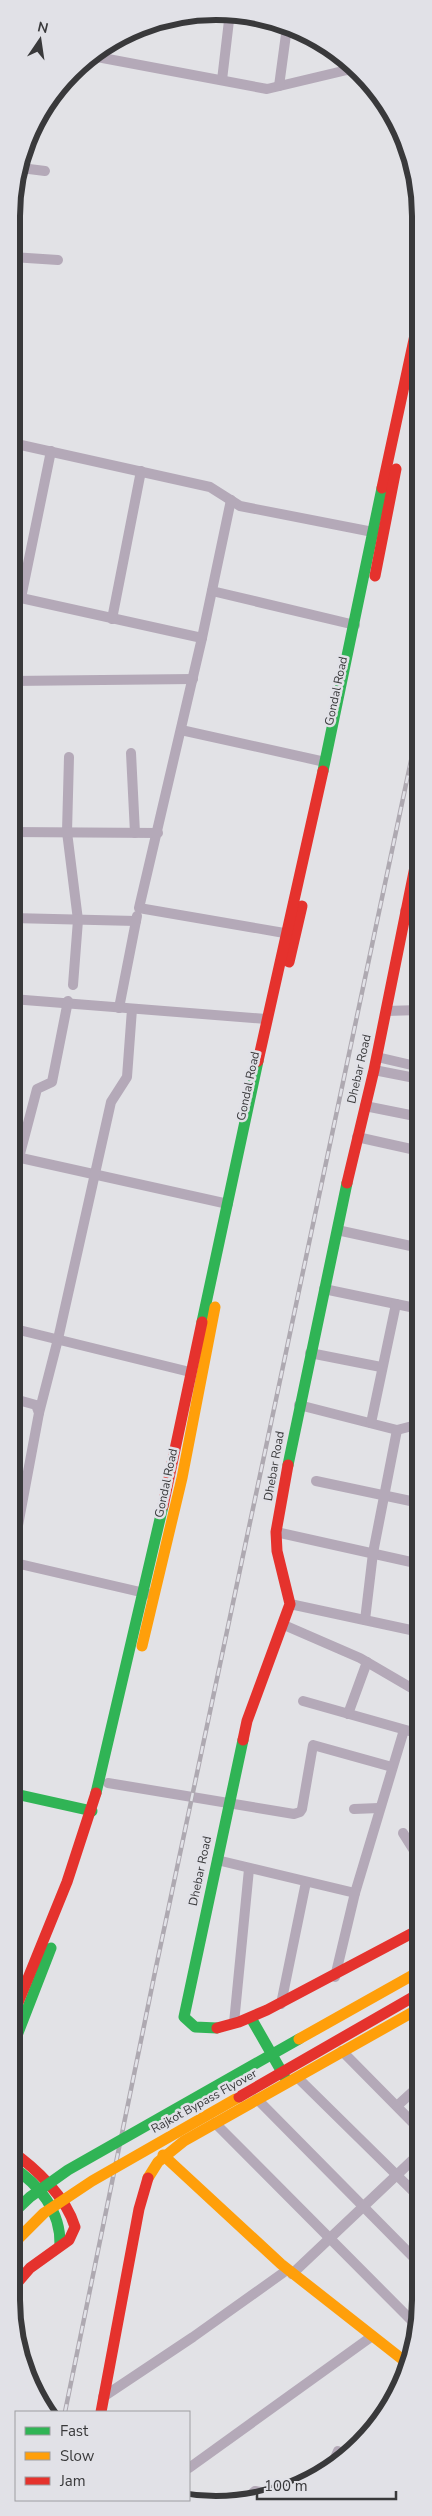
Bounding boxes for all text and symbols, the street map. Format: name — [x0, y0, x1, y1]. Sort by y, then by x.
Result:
north arrow — [15, 15, 65, 65]
text: N — [36, 17, 50, 38]
street label: Gondal Road — [321, 655, 351, 727]
street label: Dhebar Road — [343, 1033, 375, 1105]
street label: Gondal Road — [233, 1050, 263, 1122]
street label: Dhebar Road — [260, 1430, 288, 1502]
street label: Gondal Road — [151, 1447, 181, 1519]
street label: Dhebar Road — [185, 1835, 215, 1907]
street label: Rajkot Bypass Flyover — [148, 2065, 260, 2137]
legend — [15, 2411, 190, 2501]
text: Fast — [60, 2421, 89, 2441]
text: Slow — [60, 2446, 95, 2466]
scale bar — [257, 2468, 396, 2500]
text: Jam — [59, 2471, 86, 2491]
text: 100 m — [264, 2476, 308, 2496]

